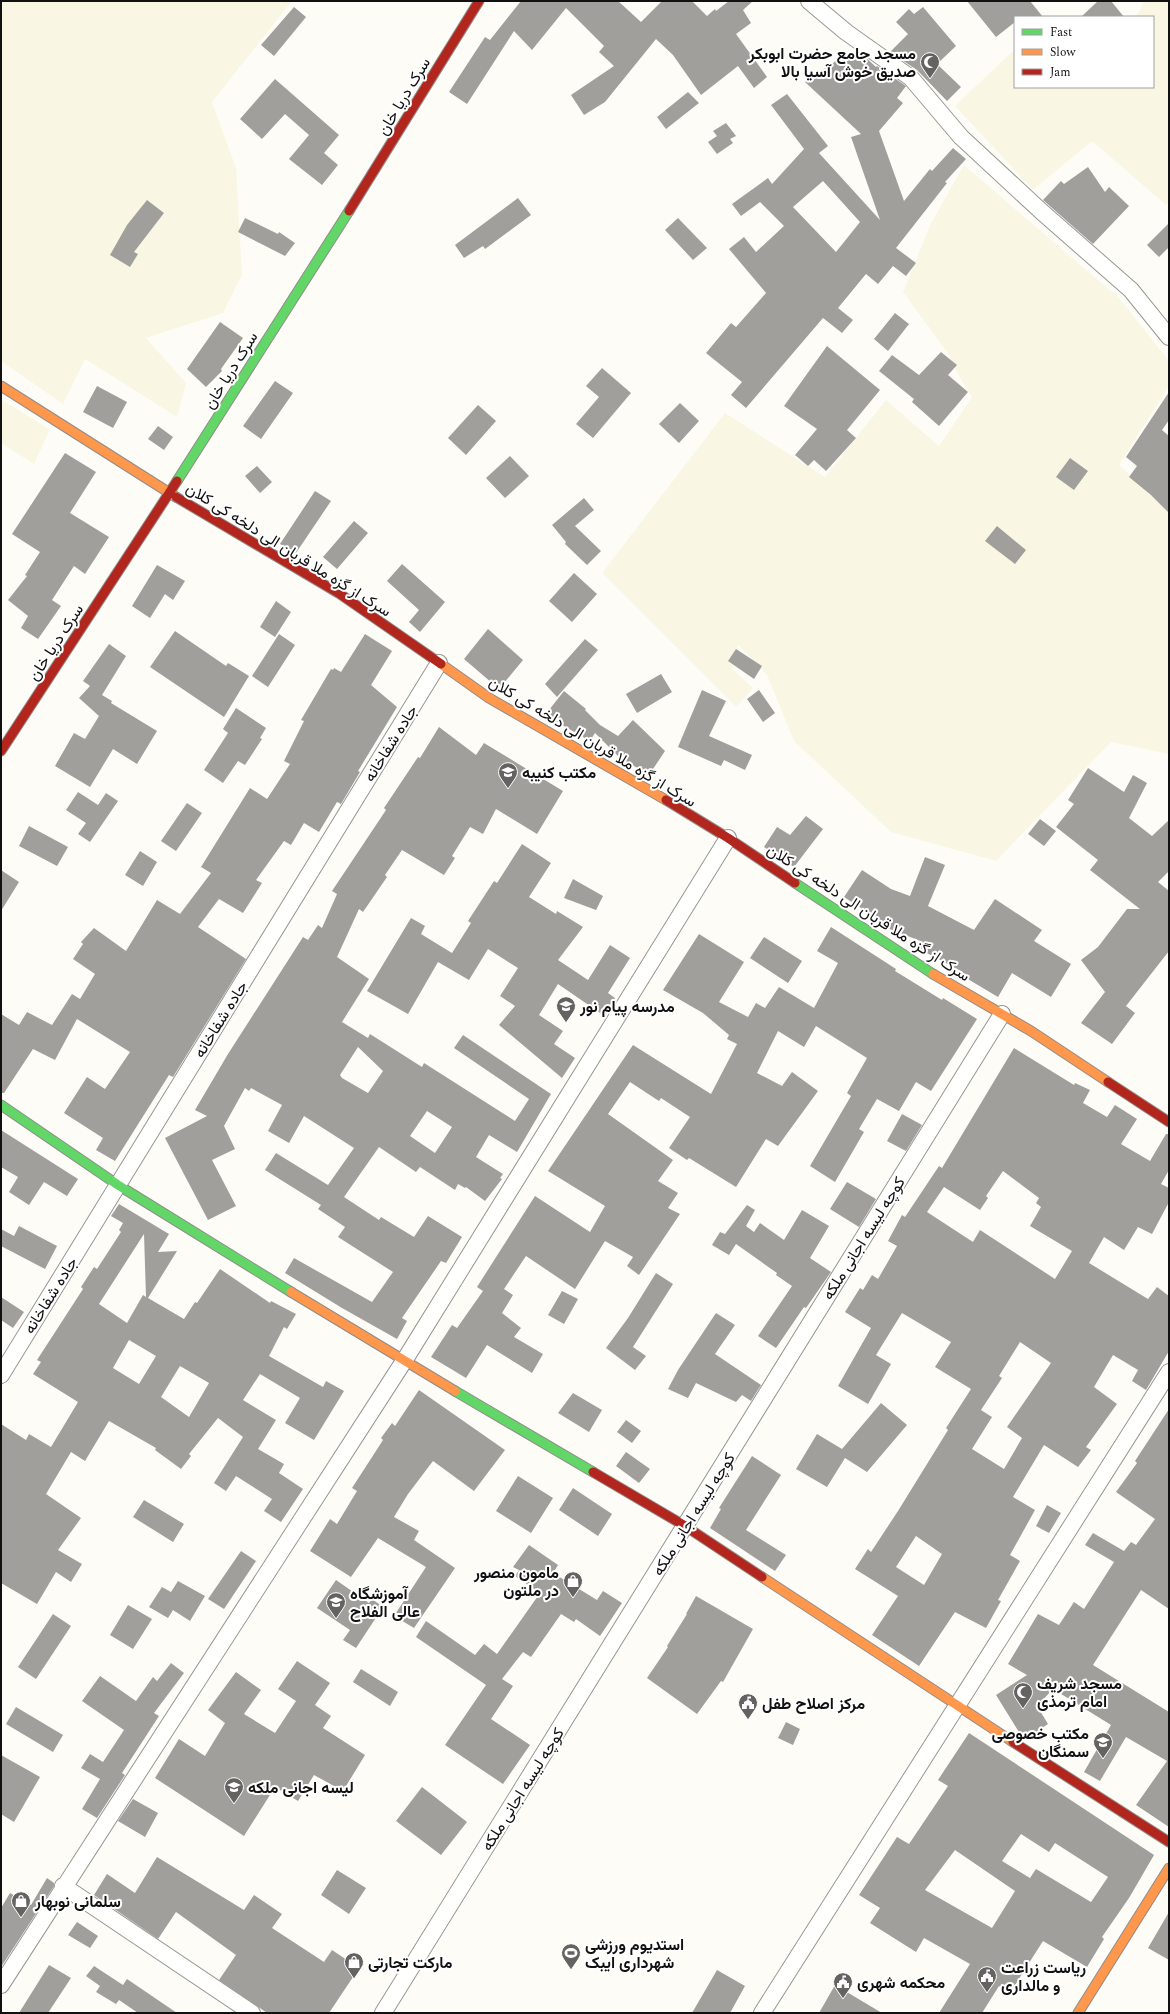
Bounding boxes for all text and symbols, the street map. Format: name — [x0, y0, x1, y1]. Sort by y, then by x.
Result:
legend — [1014, 16, 1154, 88]
text: Fast — [1050, 23, 1072, 42]
place label: مسجد جامع حضرت ابوبکر صدیق خوش آسیا بالا — [748, 42, 916, 84]
text: Slow — [1050, 43, 1076, 62]
mosque icon: مسجد جامع حضرت ابوبکر صدیق خوش آسیا بالا — [919, 51, 941, 79]
street label: سرک دریا خان — [371, 53, 437, 140]
text: Jam — [1050, 63, 1071, 82]
street label: سرک دریا خان — [198, 327, 264, 414]
street label: سرک از گزه ملا قربان الی دلخه کی کلان — [181, 477, 396, 623]
street label: سرک دریا خان — [22, 599, 90, 686]
street label: سرک از گزه ملا قربان الی دلخه کی کلان — [484, 670, 701, 813]
street label: جاده شفاخانه — [358, 700, 424, 787]
school or university icon: مکتب کنیبه — [497, 761, 519, 789]
place label: مکتب کنیبه — [522, 761, 596, 785]
street label: سرک از گزه ملا قربان الی دلخه کی کلان — [762, 838, 975, 988]
street label: جاده شفاخانه — [188, 976, 254, 1063]
school or university icon: مدرسه پیام نور — [555, 995, 577, 1023]
place label: مدرسه پیام نور — [579, 995, 675, 1019]
street label: کوچه لیسه اجانی ملکه — [816, 1172, 911, 1305]
street label: جاده شفاخانه — [18, 1252, 84, 1339]
street label: کوچه لیسه اجانی ملکه — [646, 1448, 741, 1581]
place label: مامون منصور در ملتون — [473, 1561, 559, 1603]
shop icon: مامون منصور در ملتون — [562, 1570, 584, 1598]
place label: آموزشگاه عالی الفلاح — [350, 1582, 420, 1624]
school or university icon: آموزشگاه عالی الفلاح — [325, 1591, 347, 1619]
place label: مسجد شریف امام ترمذی — [1037, 1672, 1122, 1714]
mosque icon: مسجد شریف امام ترمذی — [1012, 1681, 1034, 1709]
public building icon: مرکز اصلاح طفل — [737, 1692, 759, 1720]
place label: مرکز اصلاح طفل — [762, 1692, 865, 1716]
place label: مکتب خصوصی سمنگان — [991, 1722, 1089, 1764]
street label: کوچه لیسه اجانی ملکه — [475, 1723, 570, 1856]
school or university icon: مکتب خصوصی سمنگان — [1092, 1731, 1114, 1759]
school or university icon: لیسه اجانی ملکه — [223, 1776, 245, 1804]
place label: لیسه اجانی ملکه — [248, 1776, 354, 1800]
shop icon: سلمانی نوبهار — [10, 1890, 32, 1918]
place label: سلمانی نوبهار — [34, 1890, 121, 1914]
place label: استدیوم ورزشی شهرداری ایبک — [585, 1933, 684, 1975]
sports icon: استدیوم ورزشی شهرداری ایبک — [560, 1942, 582, 1970]
shop icon: مارکت تجارتی — [343, 1951, 365, 1979]
place label: مارکت تجارتی — [368, 1951, 453, 1975]
place label: ریاست زراعت و مالداری — [1001, 1956, 1086, 1998]
public building icon: ریاست زراعت و مالداری — [976, 1965, 998, 1993]
public building icon: محکمه شهری — [832, 1971, 854, 1999]
place label: محکمه شهری — [857, 1971, 945, 1995]

